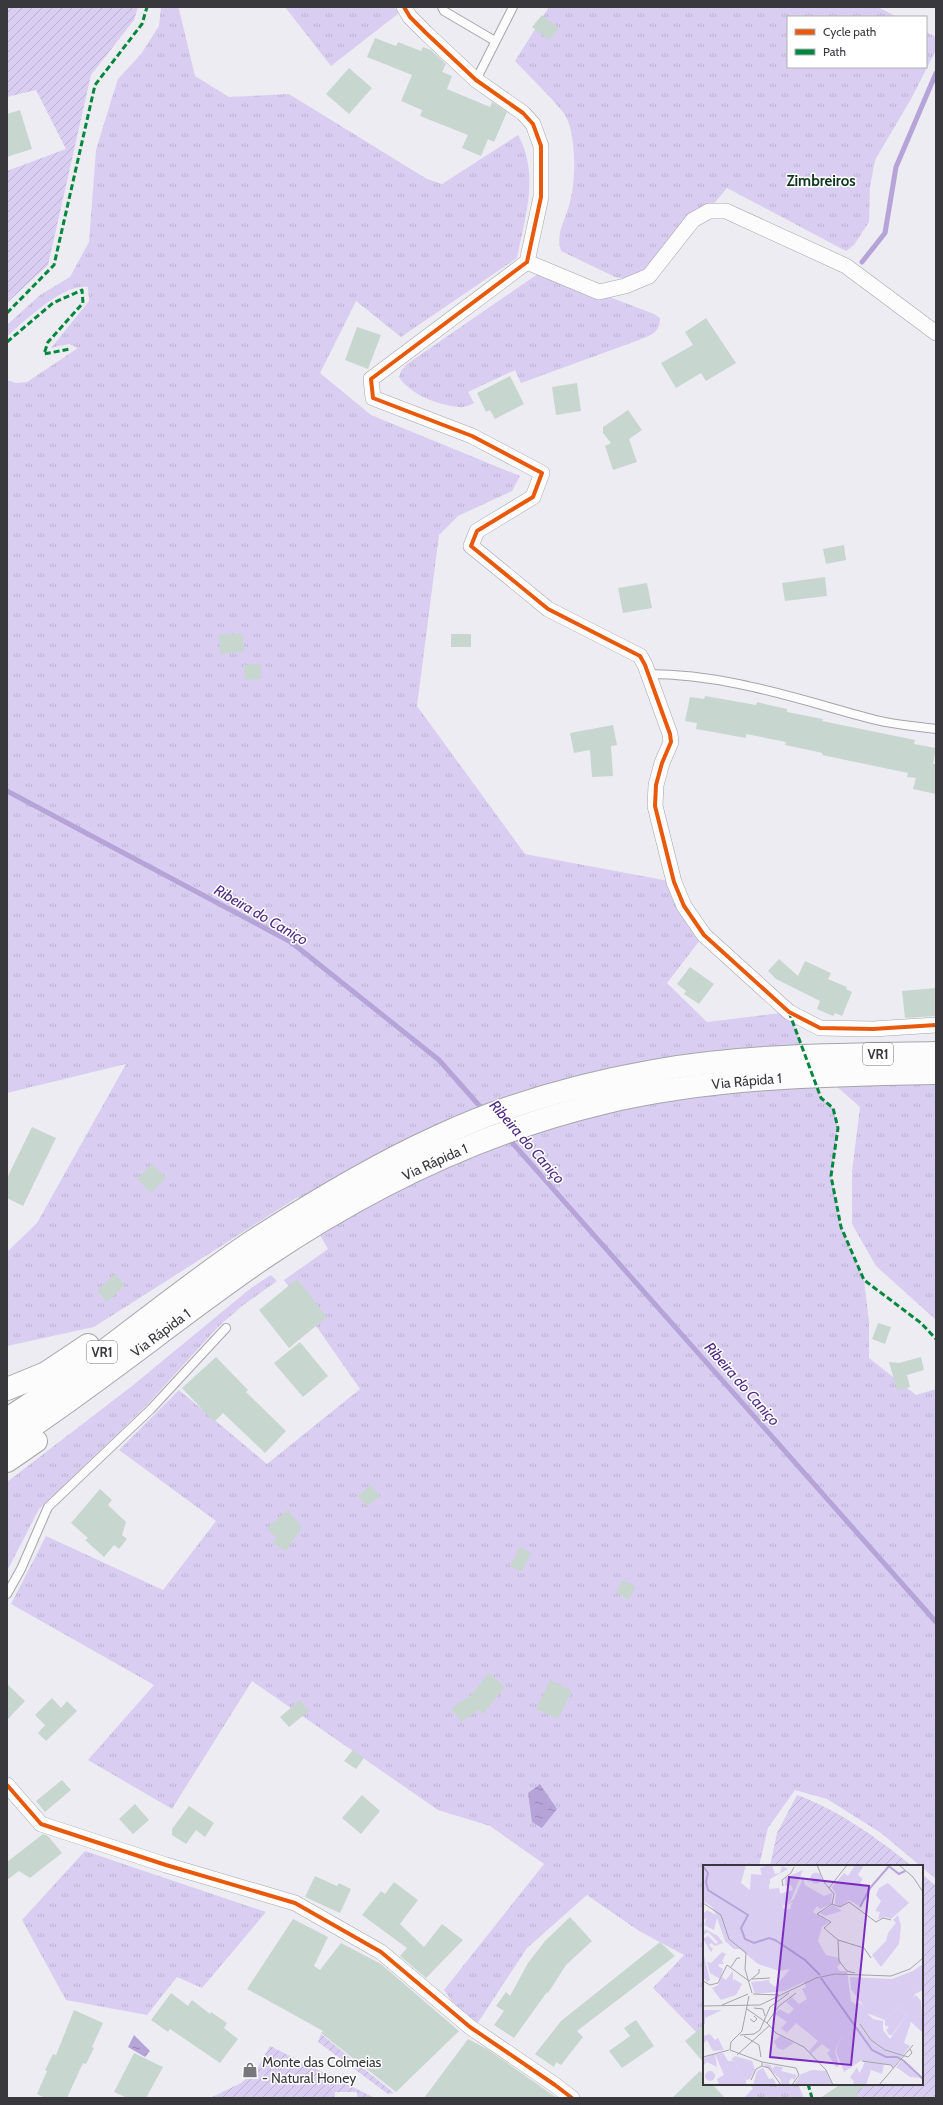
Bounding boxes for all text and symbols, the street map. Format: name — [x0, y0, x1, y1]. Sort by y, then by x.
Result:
legend — [787, 16, 927, 68]
text: Cycle path — [823, 24, 876, 39]
text: Path — [823, 44, 846, 59]
district label: Zimbreiros — [786, 172, 856, 190]
water label: Ribeira do Caniço — [211, 881, 311, 949]
road number: VR1 — [863, 1043, 893, 1065]
street label: Via Rápida 1 — [711, 1069, 782, 1093]
water label: Ribeira do Caniço — [486, 1096, 568, 1188]
street label: Via Rápida 1 — [399, 1139, 470, 1185]
street label: Via Rápida 1 — [127, 1305, 194, 1361]
water label: Ribeira do Caniço — [701, 1338, 783, 1430]
road number: VR1 — [87, 1341, 117, 1363]
inset map — [703, 1865, 923, 2085]
place label: Monte das Colmeias - Natural Honey — [262, 2053, 382, 2087]
shop icon: Monte das Colmeias - Natural Honey — [241, 2061, 259, 2079]

